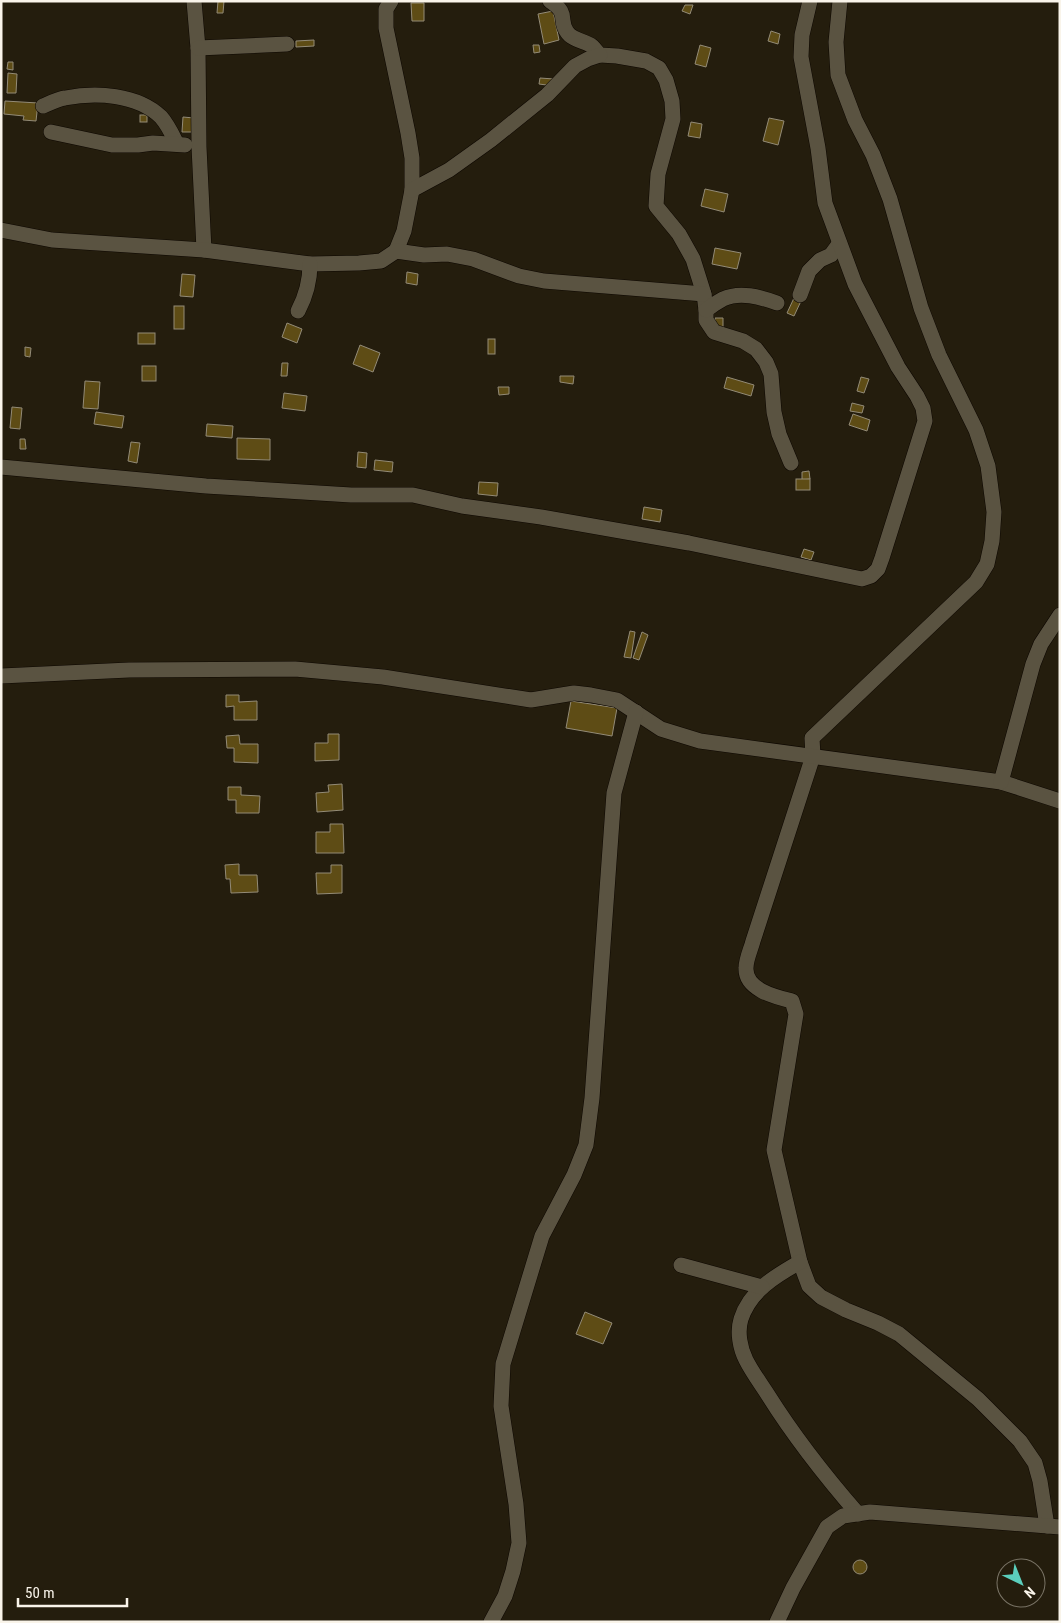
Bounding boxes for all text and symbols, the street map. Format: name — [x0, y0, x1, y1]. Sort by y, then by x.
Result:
north arrow — [996, 1558, 1046, 1608]
scale bar — [18, 1576, 126, 1608]
text: 50 m — [25, 1584, 55, 1602]
text: N — [1021, 1584, 1038, 1601]

